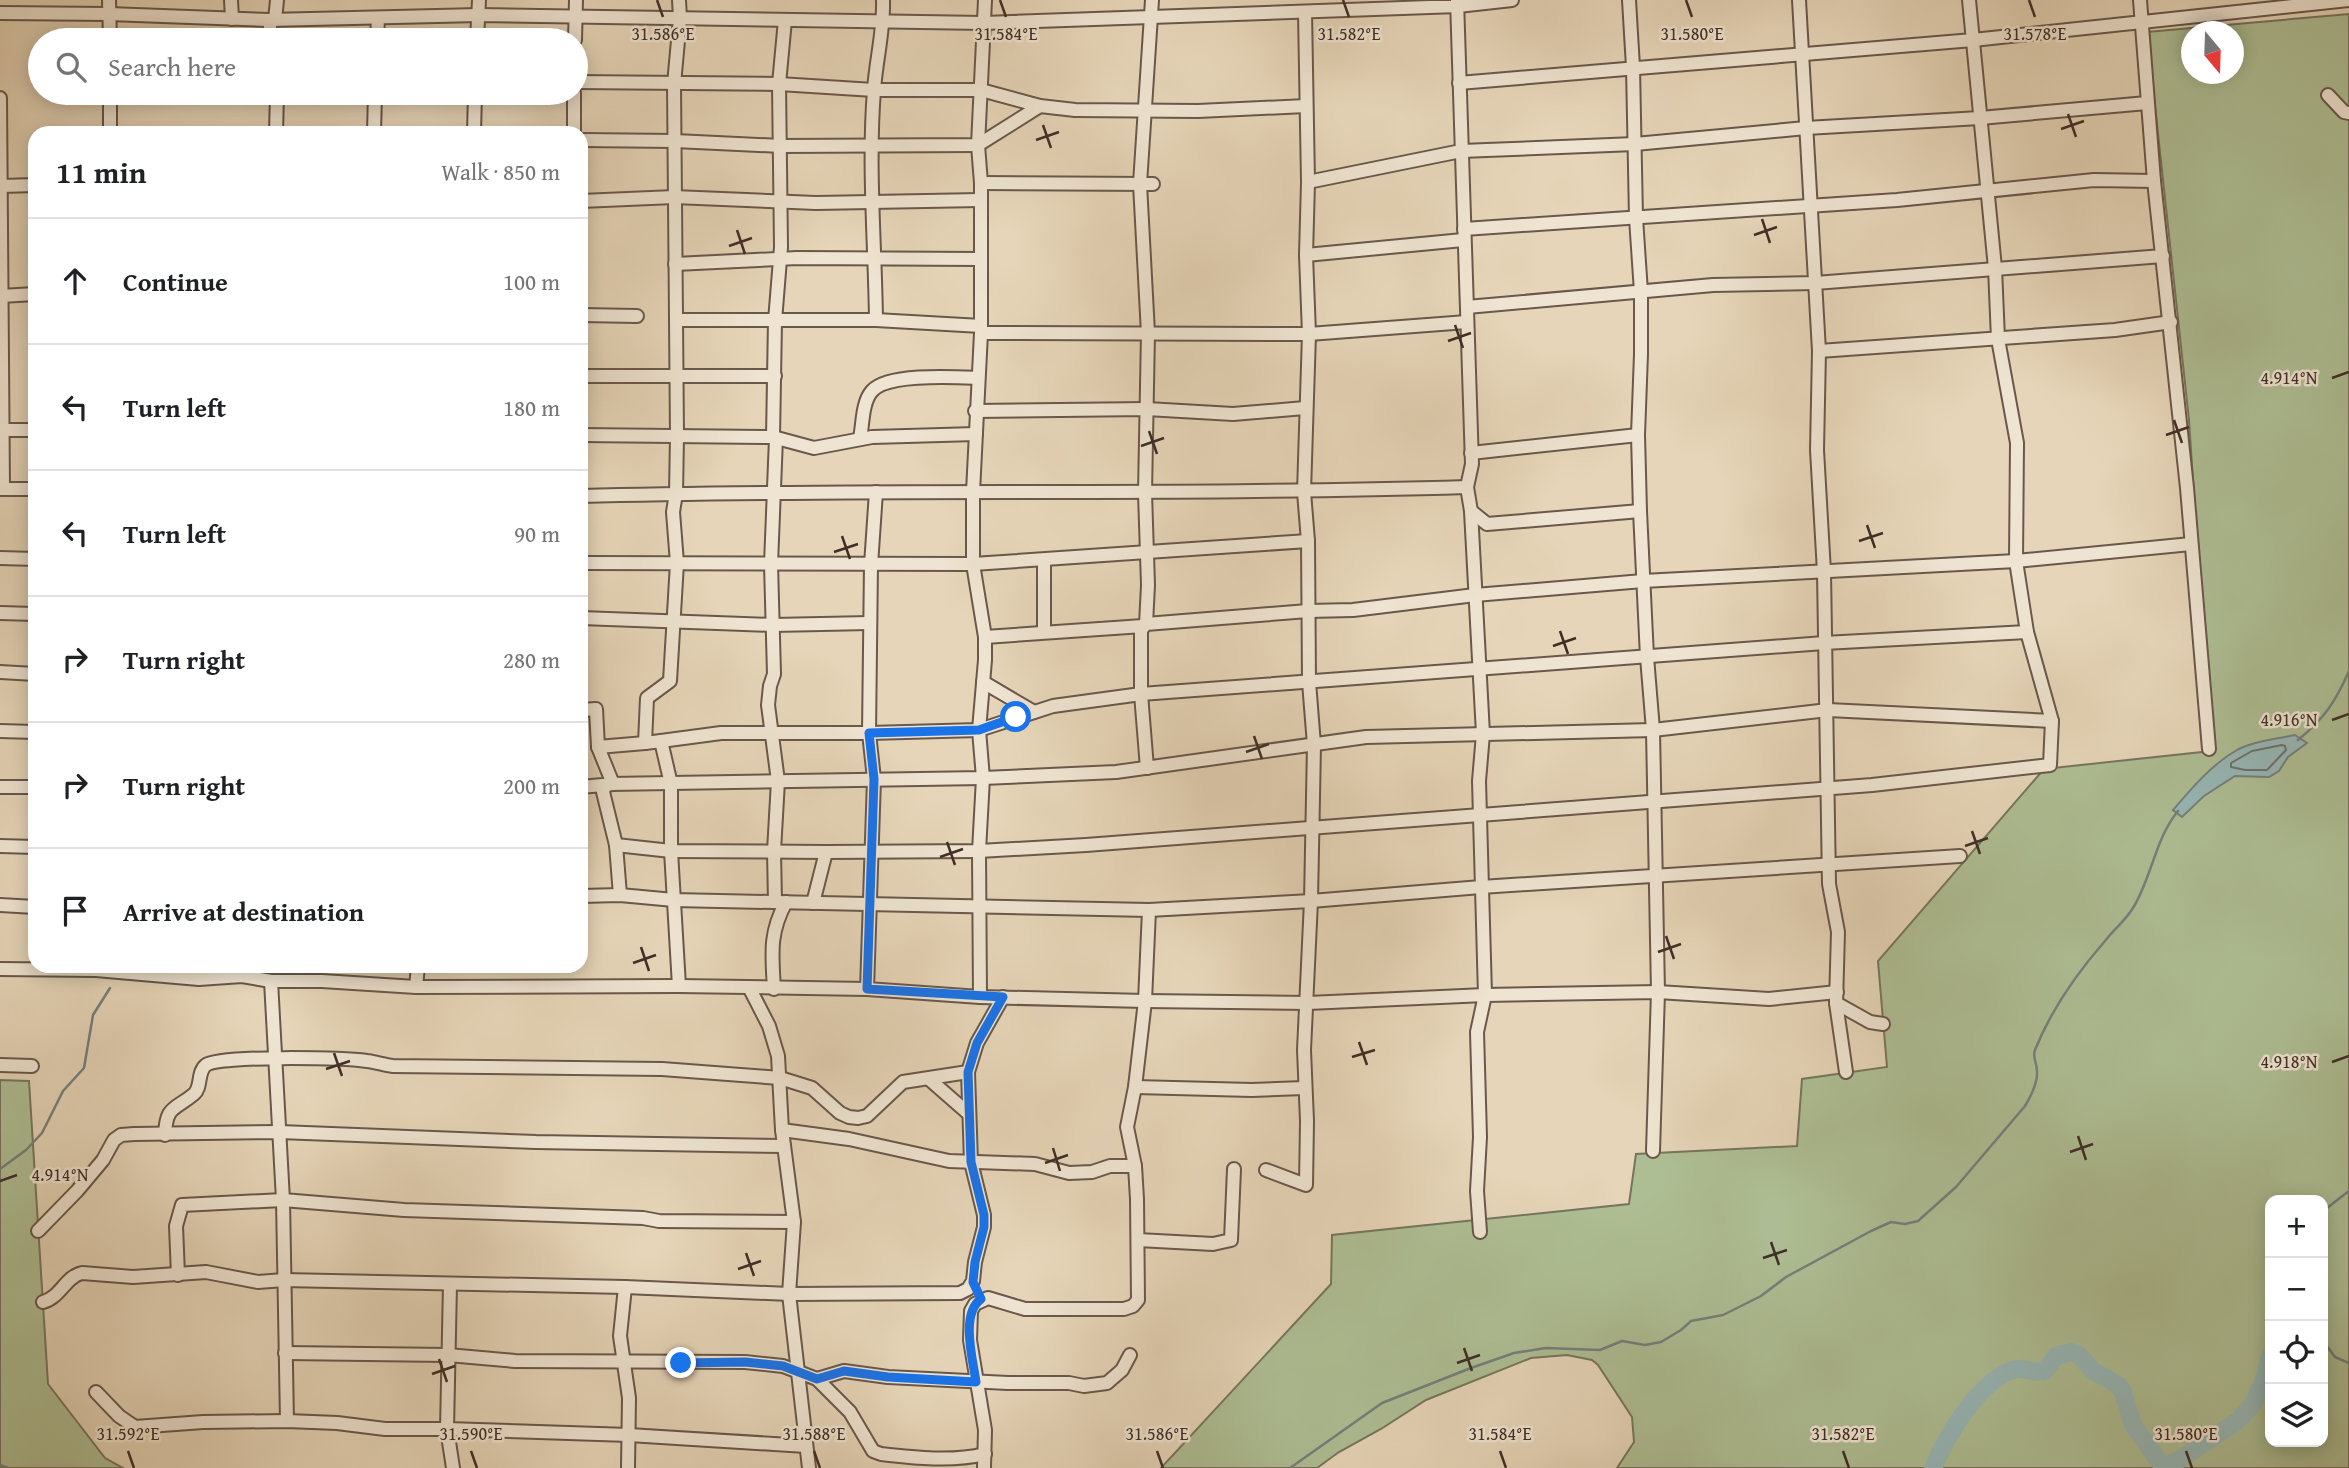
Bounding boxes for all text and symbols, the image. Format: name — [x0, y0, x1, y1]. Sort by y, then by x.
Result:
text: 31.586°E — [631, 20, 695, 47]
text: 31.584°E — [974, 20, 1038, 47]
text: 31.582°E — [1317, 20, 1381, 47]
text: 31.580°E — [1660, 20, 1724, 47]
text: 31.578°E — [2003, 20, 2067, 47]
north arrow — [2181, 21, 2244, 84]
search box — [28, 28, 588, 105]
text: Search here — [108, 47, 236, 86]
icon: search — [52, 48, 90, 86]
text: 11 min — [56, 150, 146, 194]
text: Walk · 850 m — [441, 155, 560, 188]
icon: ahead — [56, 262, 94, 300]
text: Continue — [123, 262, 228, 301]
text: 100 m — [503, 265, 560, 298]
text: 4.914°N — [2260, 364, 2318, 391]
icon: left — [56, 388, 94, 426]
text: Turn left — [123, 388, 226, 427]
text: 180 m — [503, 391, 560, 424]
icon: left — [56, 514, 94, 552]
text: Turn left — [123, 514, 226, 553]
text: 90 m — [514, 517, 560, 550]
icon: right — [56, 640, 94, 678]
text: Turn right — [123, 640, 245, 679]
text: 280 m — [503, 643, 560, 676]
route start — [1000, 701, 1031, 732]
text: 4.916°N — [2260, 706, 2318, 733]
icon: right — [56, 766, 94, 804]
text: Turn right — [123, 766, 245, 805]
text: 200 m — [503, 769, 560, 802]
icon: arrive — [56, 892, 94, 930]
text: Arrive at destination — [123, 892, 364, 931]
text: 4.918°N — [2260, 1048, 2318, 1075]
text: 4.914°N — [31, 1161, 89, 1188]
map controls — [2265, 1195, 2328, 1447]
button: + — [2265, 1195, 2328, 1258]
button: − — [2265, 1258, 2328, 1321]
button: locate — [2265, 1321, 2328, 1384]
route end — [665, 1347, 696, 1378]
button: layers — [2265, 1384, 2328, 1447]
text: 31.592°E — [96, 1420, 160, 1447]
text: 31.590°E — [439, 1420, 503, 1447]
text: 31.588°E — [782, 1420, 846, 1447]
text: 31.586°E — [1125, 1420, 1189, 1447]
text: 31.584°E — [1468, 1420, 1532, 1447]
text: 31.582°E — [1811, 1420, 1875, 1447]
text: 31.580°E — [2154, 1420, 2218, 1447]

